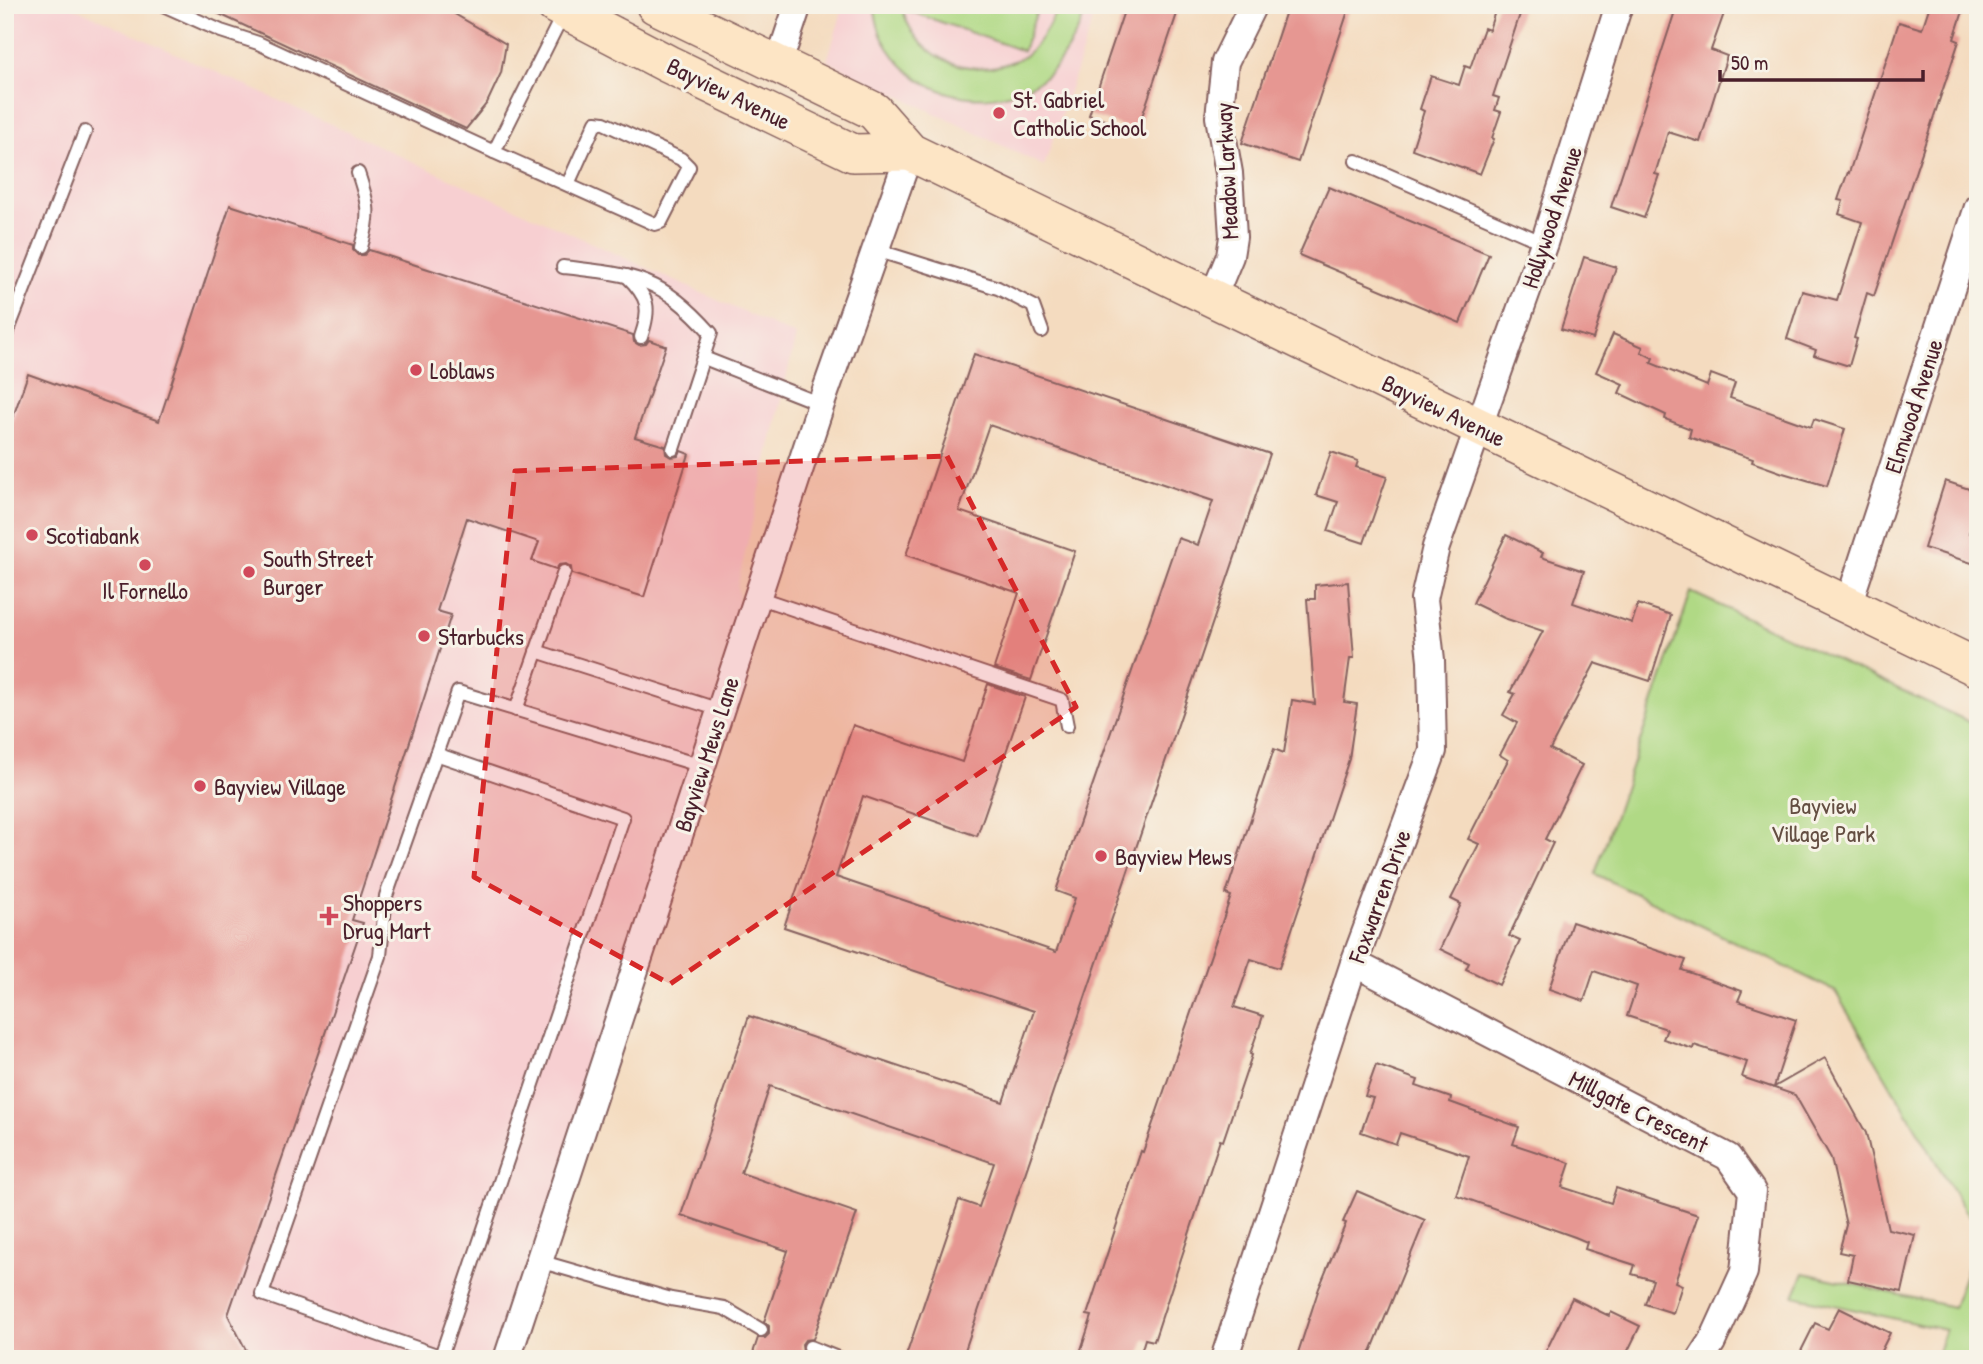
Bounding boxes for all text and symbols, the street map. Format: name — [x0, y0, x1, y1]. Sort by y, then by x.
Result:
scale bar — [1720, 38, 1924, 82]
text: 50 m — [1731, 48, 1768, 77]
street label: Bayview Avenue — [662, 49, 797, 137]
place label: St. Gabriel Catholic School — [1013, 83, 1147, 143]
street label: Meadow Larkway — [1206, 102, 1246, 240]
marker: St. Gabriel Catholic School — [991, 105, 1007, 121]
street label: Hollywood Avenue — [1513, 141, 1589, 292]
street label: Elmwood Avenue — [1876, 334, 1950, 477]
place label: Loblaws — [430, 354, 495, 386]
marker: Loblaws — [408, 362, 424, 378]
street label: Bayview Avenue — [1377, 366, 1512, 454]
place label: Scotiabank — [46, 519, 139, 551]
marker: Scotiabank — [24, 527, 40, 543]
place label: South Street Burger — [263, 542, 374, 602]
marker: Il Fornello — [137, 557, 153, 573]
marker: South Street Burger — [241, 564, 257, 580]
place label: Il Fornello — [102, 574, 188, 606]
place label: Starbucks — [438, 620, 524, 652]
marker: Starbucks — [416, 628, 432, 644]
street label: Bayview Mews Lane — [666, 672, 746, 836]
place label: Bayview Village — [214, 770, 346, 802]
marker: Bayview Village — [192, 778, 208, 794]
park label: Bayview Village Park — [1771, 789, 1875, 849]
street label: Foxwarren Drive — [1340, 825, 1418, 968]
place label: Bayview Mews — [1115, 840, 1232, 872]
marker: Bayview Mews — [1093, 848, 1109, 864]
place label: Shoppers Drug Mart — [343, 886, 431, 946]
marker: Shoppers Drug Mart — [321, 908, 337, 924]
street label: Millgate Crescent — [1564, 1062, 1715, 1160]

